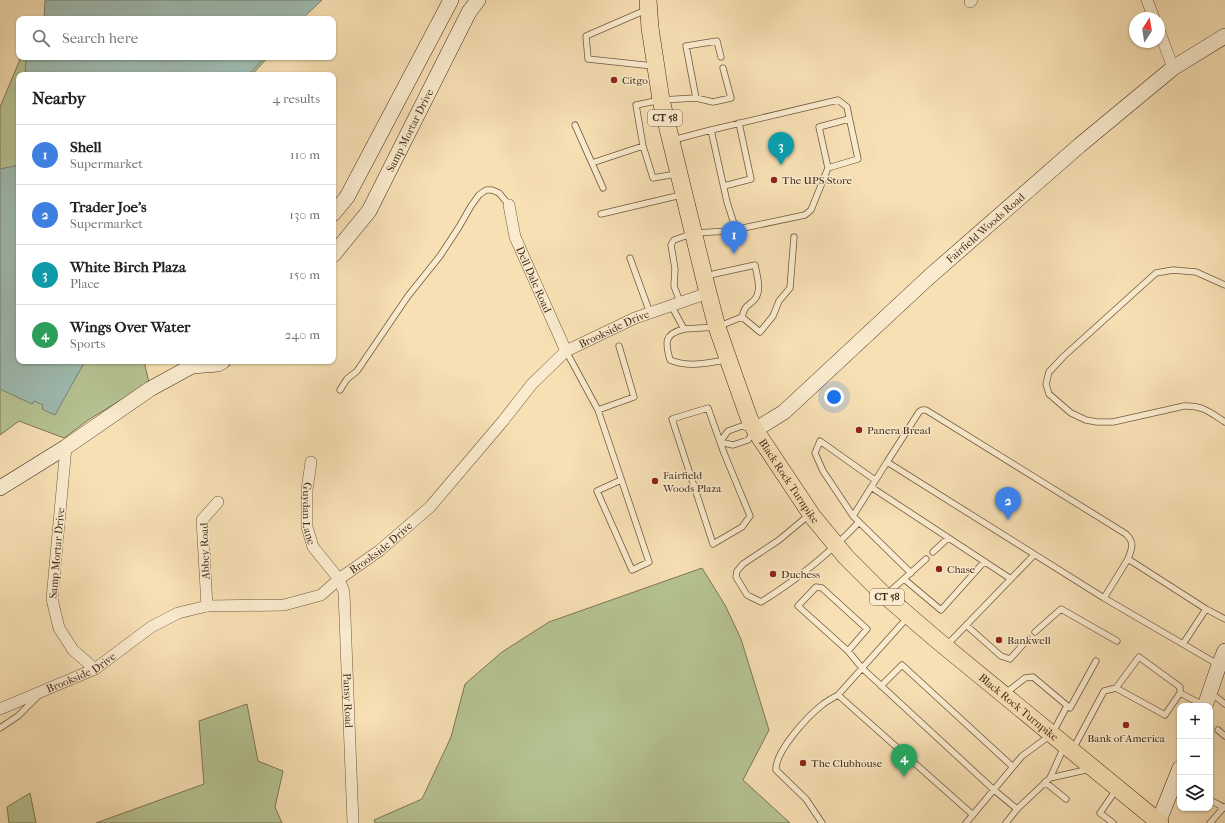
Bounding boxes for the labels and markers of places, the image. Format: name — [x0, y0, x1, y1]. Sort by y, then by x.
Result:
place label: Citgo — [622, 74, 648, 87]
marker: Citgo — [609, 75, 619, 85]
pin: 3 — [768, 132, 794, 165]
place label: The UPS Store — [782, 174, 853, 187]
marker: The UPS Store — [769, 175, 779, 185]
pin: 1 — [721, 221, 747, 254]
place label: Panera Bread — [867, 424, 932, 437]
marker: Panera Bread — [854, 425, 864, 435]
place label: Fairfield Woods Plaza — [662, 469, 722, 495]
marker: Fairfield Woods Plaza — [650, 476, 660, 486]
pin: 2 — [995, 487, 1021, 520]
place label: Chase — [947, 563, 976, 576]
marker: Chase — [934, 564, 944, 574]
place label: Duchess — [781, 568, 820, 581]
marker: Duchess — [768, 569, 778, 579]
place label: Bankwell — [1007, 634, 1051, 647]
marker: Bankwell — [994, 635, 1004, 645]
marker: Bank of America — [1121, 720, 1131, 730]
place label: Bank of America — [1087, 732, 1166, 745]
pin: 4 — [891, 744, 917, 777]
place label: The Clubhouse — [811, 757, 883, 770]
marker: The Clubhouse — [798, 758, 808, 768]

